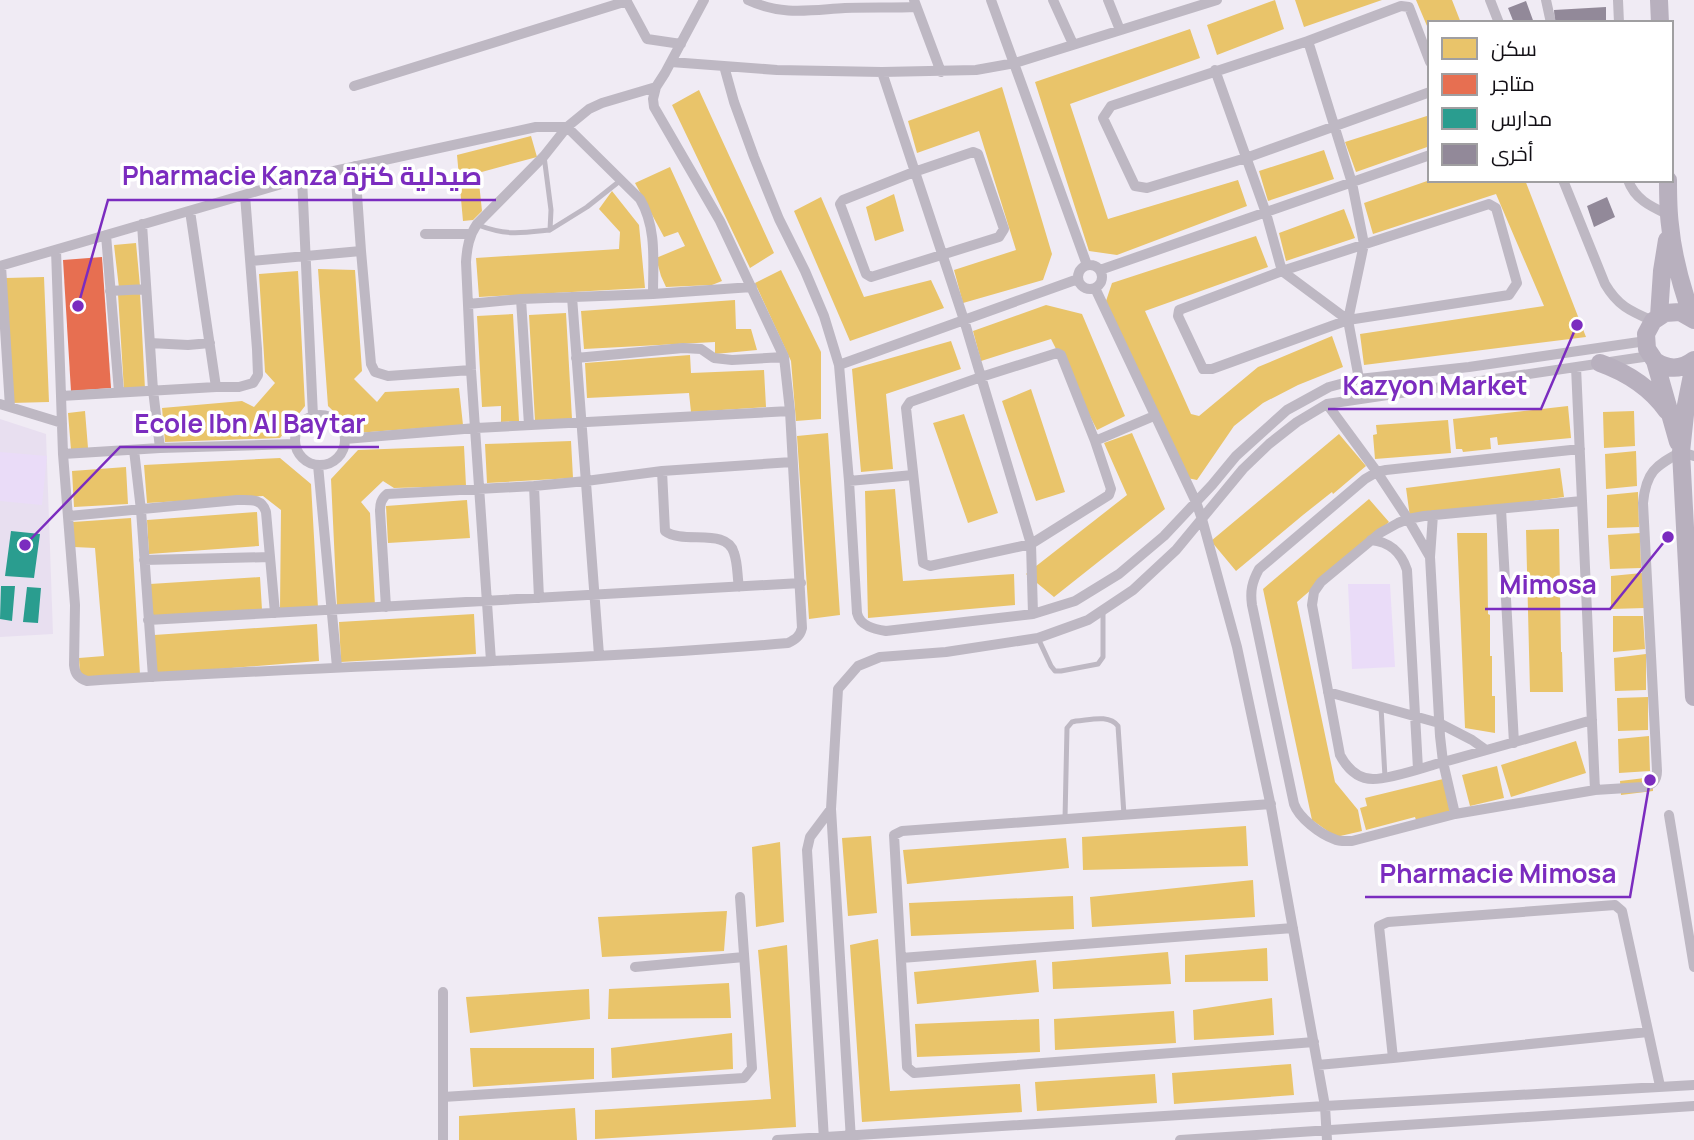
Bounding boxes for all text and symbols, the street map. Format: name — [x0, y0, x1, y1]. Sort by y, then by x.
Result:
legend — [1428, 21, 1673, 182]
text: سكن — [1491, 34, 1537, 62]
text: متاجر — [1490, 69, 1535, 97]
text: مدارس — [1491, 104, 1552, 132]
text: أخرى — [1491, 139, 1533, 167]
callout: Pharmacie Kanza صيدلية كنزة — [108, 153, 496, 200]
text: Pharmacie Kanza صيدلية كنزة — [122, 157, 482, 193]
callout: Kazyon Market — [1328, 362, 1541, 409]
text: Kazyon Market — [1342, 367, 1528, 403]
callout: Ecole Ibn Al Baytar — [120, 400, 379, 447]
text: Ecole Ibn Al Baytar — [134, 405, 366, 441]
callout: Mimosa — [1485, 562, 1610, 609]
text: Mimosa — [1499, 566, 1597, 602]
callout: Pharmacie Mimosa — [1365, 850, 1630, 897]
text: Pharmacie Mimosa — [1380, 855, 1616, 891]

